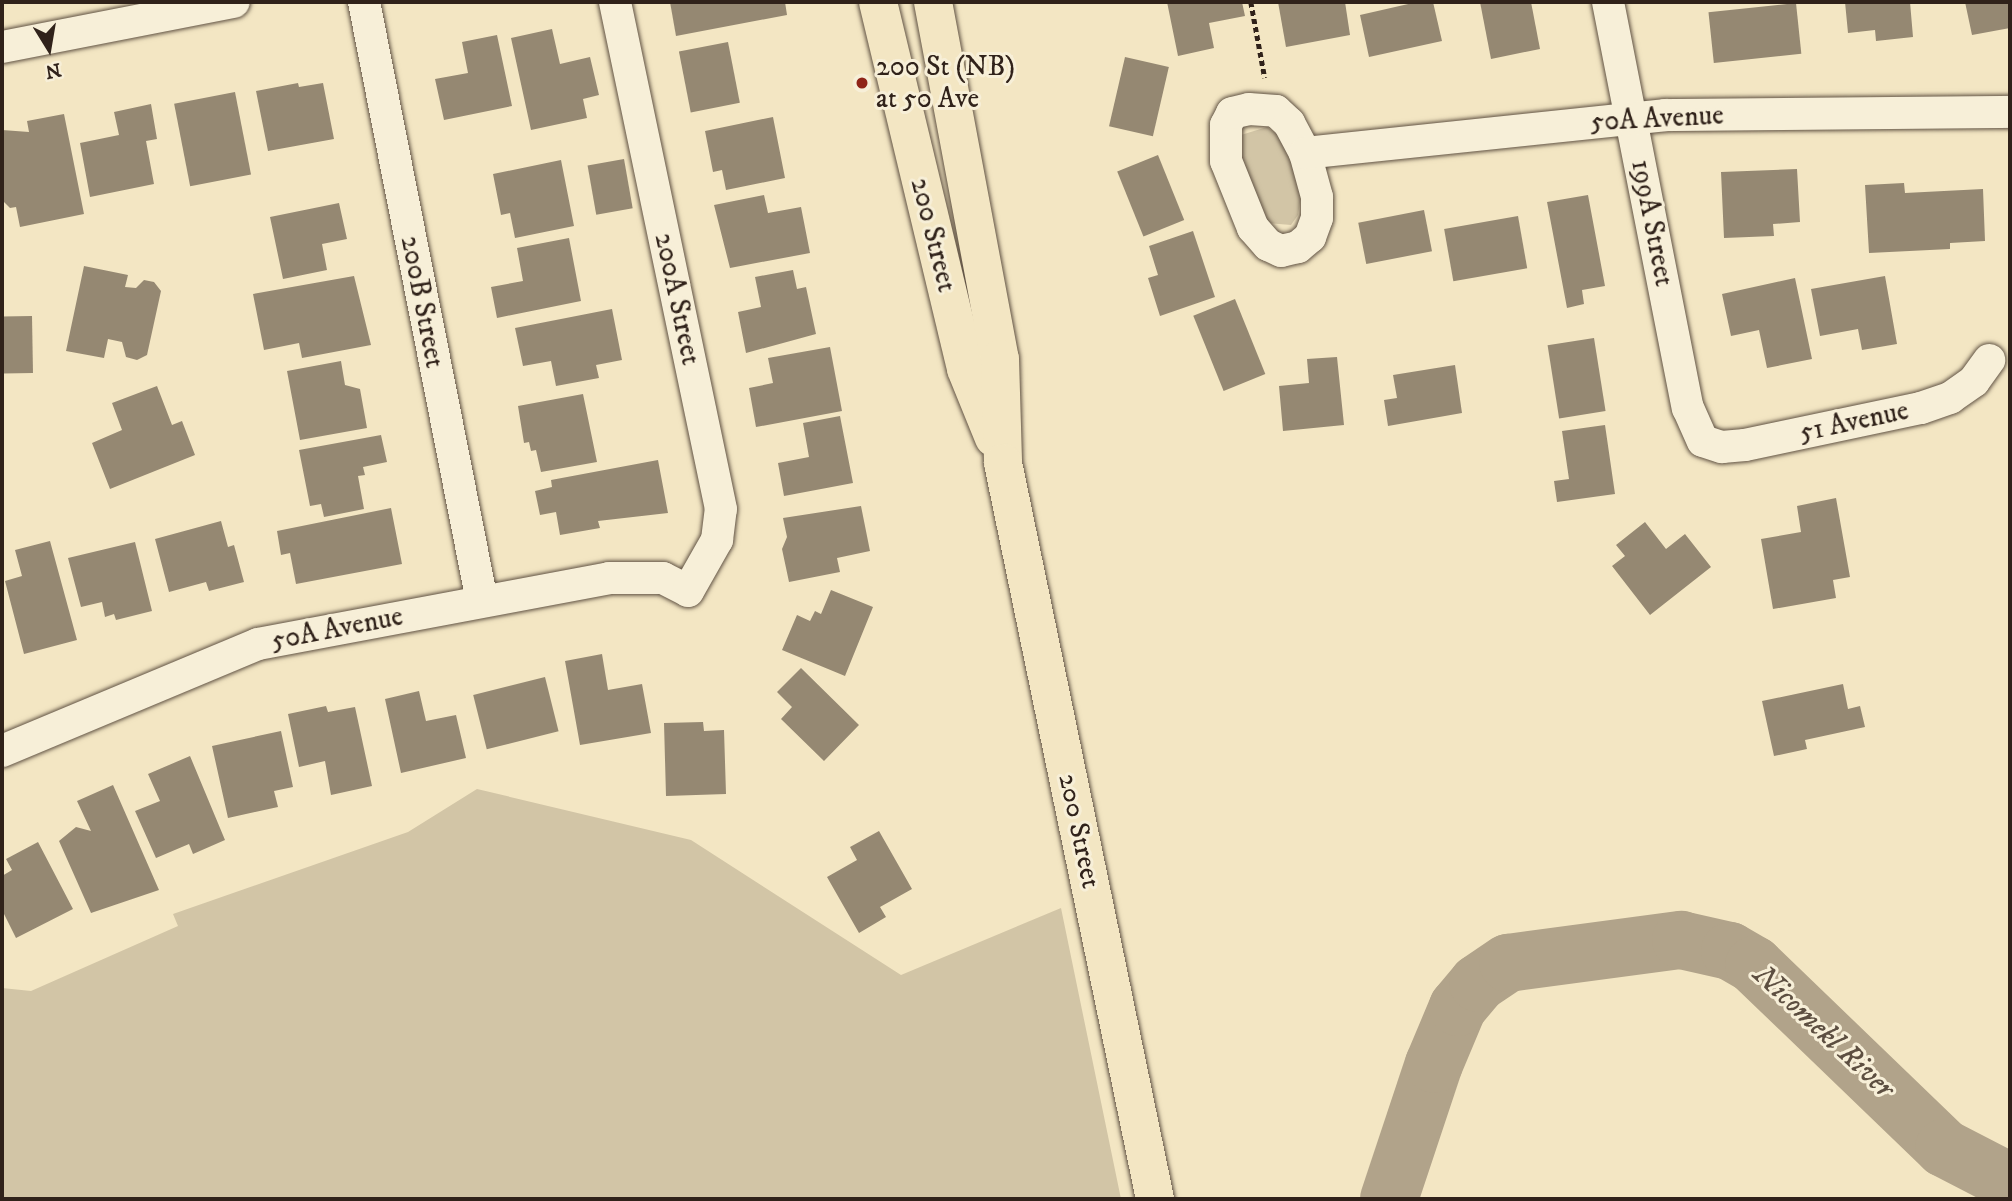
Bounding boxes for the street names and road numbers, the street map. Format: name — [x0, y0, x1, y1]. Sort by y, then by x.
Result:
street label: 50A Avenue — [1589, 99, 1725, 139]
street label: 199A Street — [1623, 157, 1681, 289]
street label: 200 Street — [903, 175, 963, 295]
street label: 200A Street — [647, 230, 707, 368]
street label: 200B Street — [393, 233, 451, 371]
street label: 51 Avenue — [1796, 394, 1912, 450]
street label: 50A Avenue — [268, 600, 406, 658]
street label: 200 Street — [1050, 771, 1108, 891]

